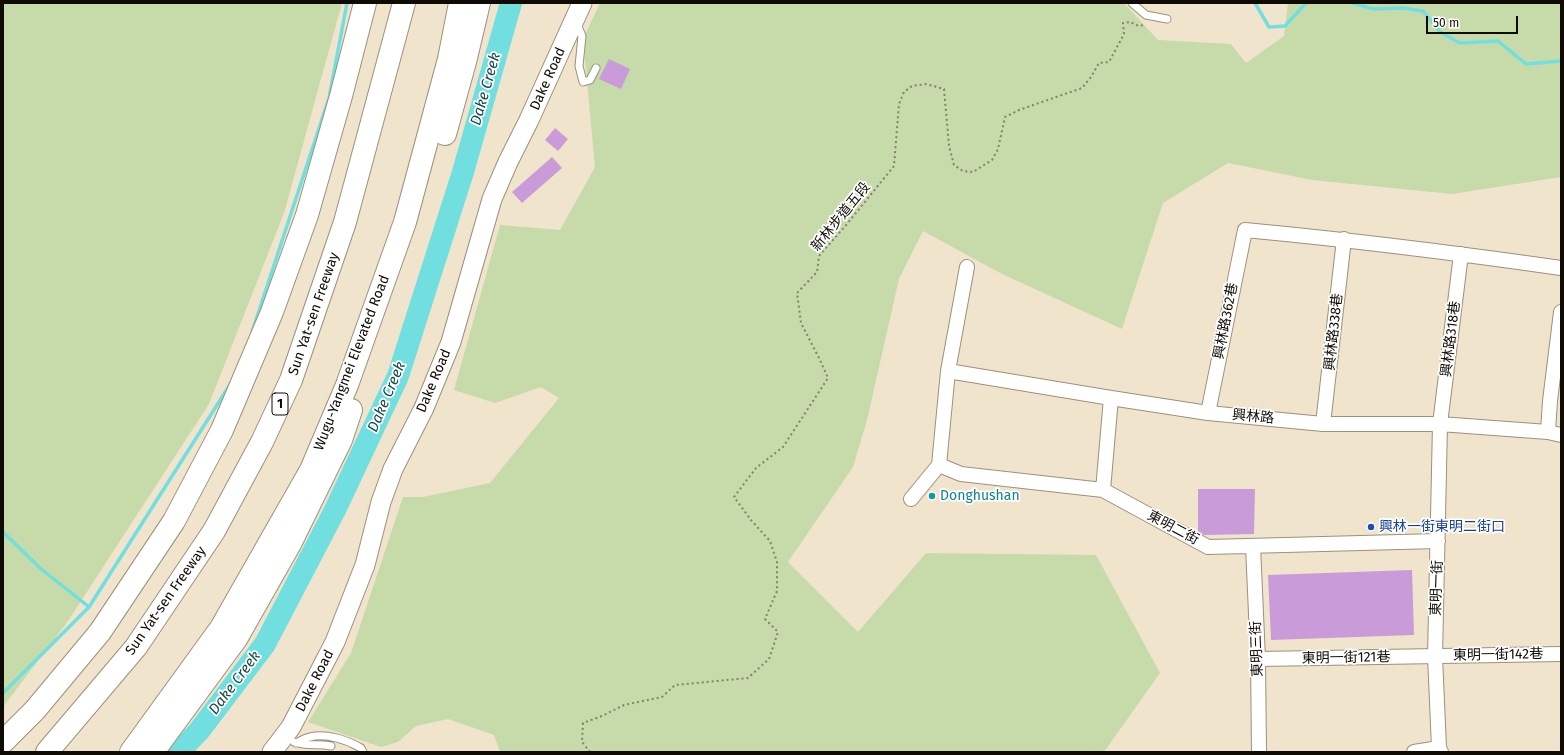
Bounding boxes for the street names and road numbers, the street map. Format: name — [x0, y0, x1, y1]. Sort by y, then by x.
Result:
street label: Dake Road — [527, 45, 569, 113]
street label: 新林步道五段 — [808, 179, 874, 255]
street label: Sun Yat-sen Freeway — [285, 250, 343, 378]
street label: Wugu-Yangmei Elevated Road — [311, 273, 393, 453]
street label: 興林路362巷 — [1210, 282, 1242, 360]
street label: 興林路338巷 — [1322, 292, 1346, 372]
street label: 興林路318巷 — [1438, 300, 1464, 378]
street label: Dake Road — [413, 347, 455, 415]
road number: 1 — [272, 393, 288, 415]
street label: 興林路 — [1231, 407, 1275, 427]
street label: 東明二街 — [1144, 507, 1202, 549]
street label: Sun Yat-sen Freeway — [122, 543, 210, 659]
street label: 東明一街 — [1428, 560, 1446, 616]
street label: 東明三街 — [1248, 621, 1266, 677]
street label: 東明一街142巷 — [1453, 646, 1543, 664]
street label: Dake Road — [292, 647, 338, 715]
street label: 東明一街121巷 — [1302, 649, 1390, 667]

